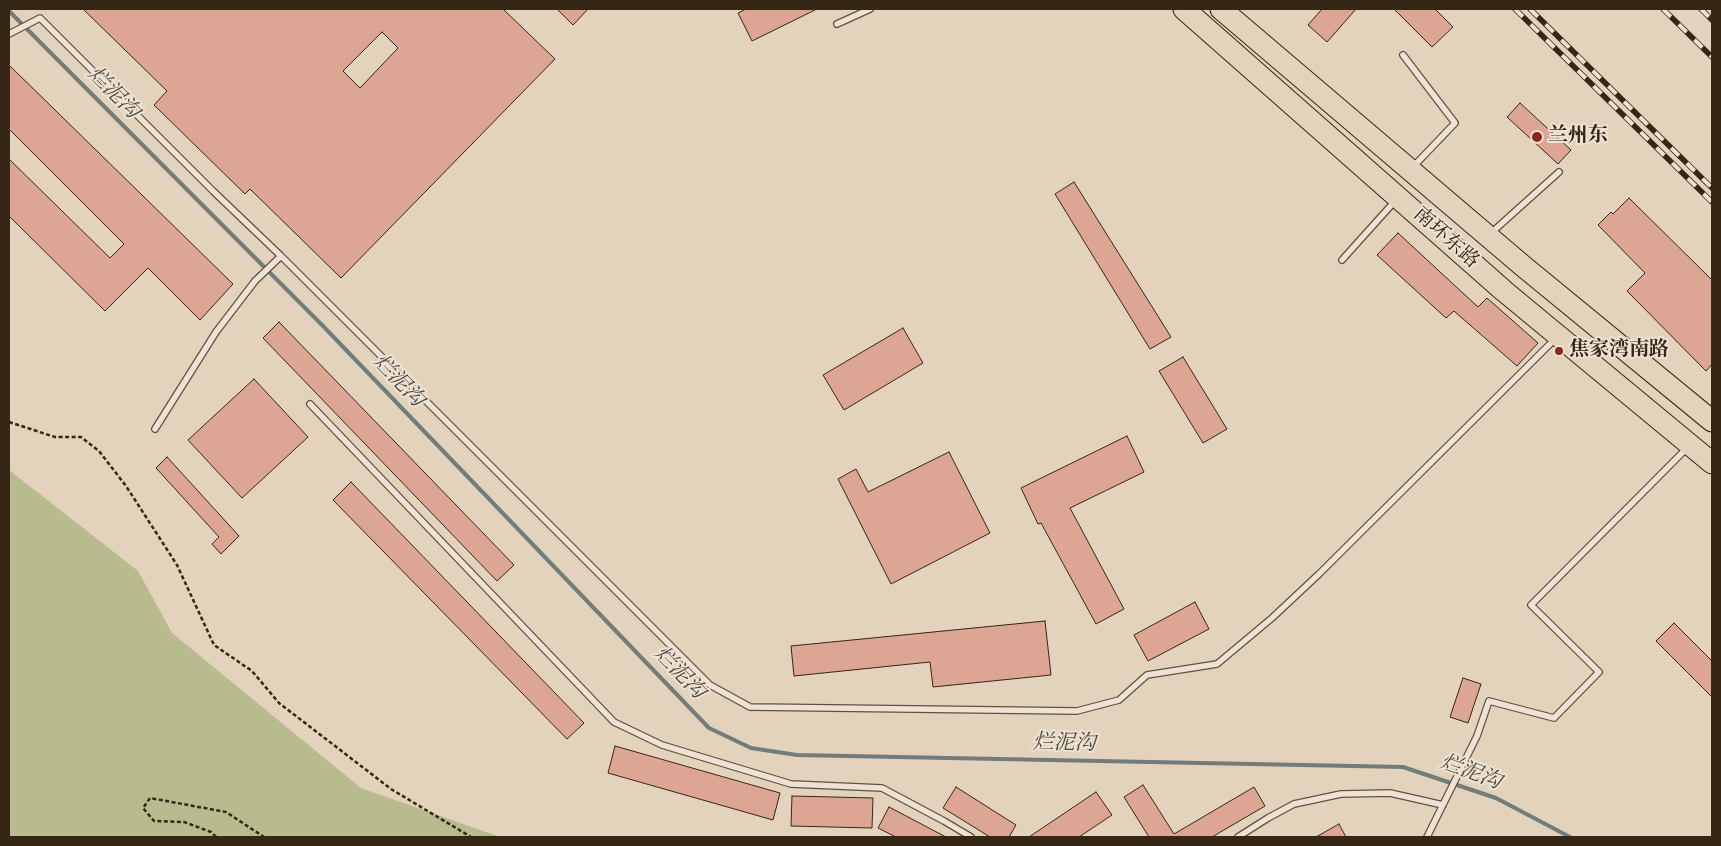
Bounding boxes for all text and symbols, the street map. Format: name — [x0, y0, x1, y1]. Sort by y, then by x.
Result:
water label: 烂泥沟 — [81, 63, 143, 125]
place label: 兰州东 — [1548, 125, 1608, 149]
marker: 兰州东 — [1530, 130, 1544, 144]
street label: 南环东路 — [1407, 203, 1483, 275]
place label: 焦家湾南路 — [1569, 339, 1669, 363]
marker: 焦家湾南路 — [1553, 345, 1565, 357]
water label: 烂泥沟 — [366, 351, 428, 413]
water label: 烂泥沟 — [647, 643, 709, 705]
water label: 烂泥沟 — [1032, 732, 1096, 758]
water label: 烂泥沟 — [1436, 751, 1504, 797]

